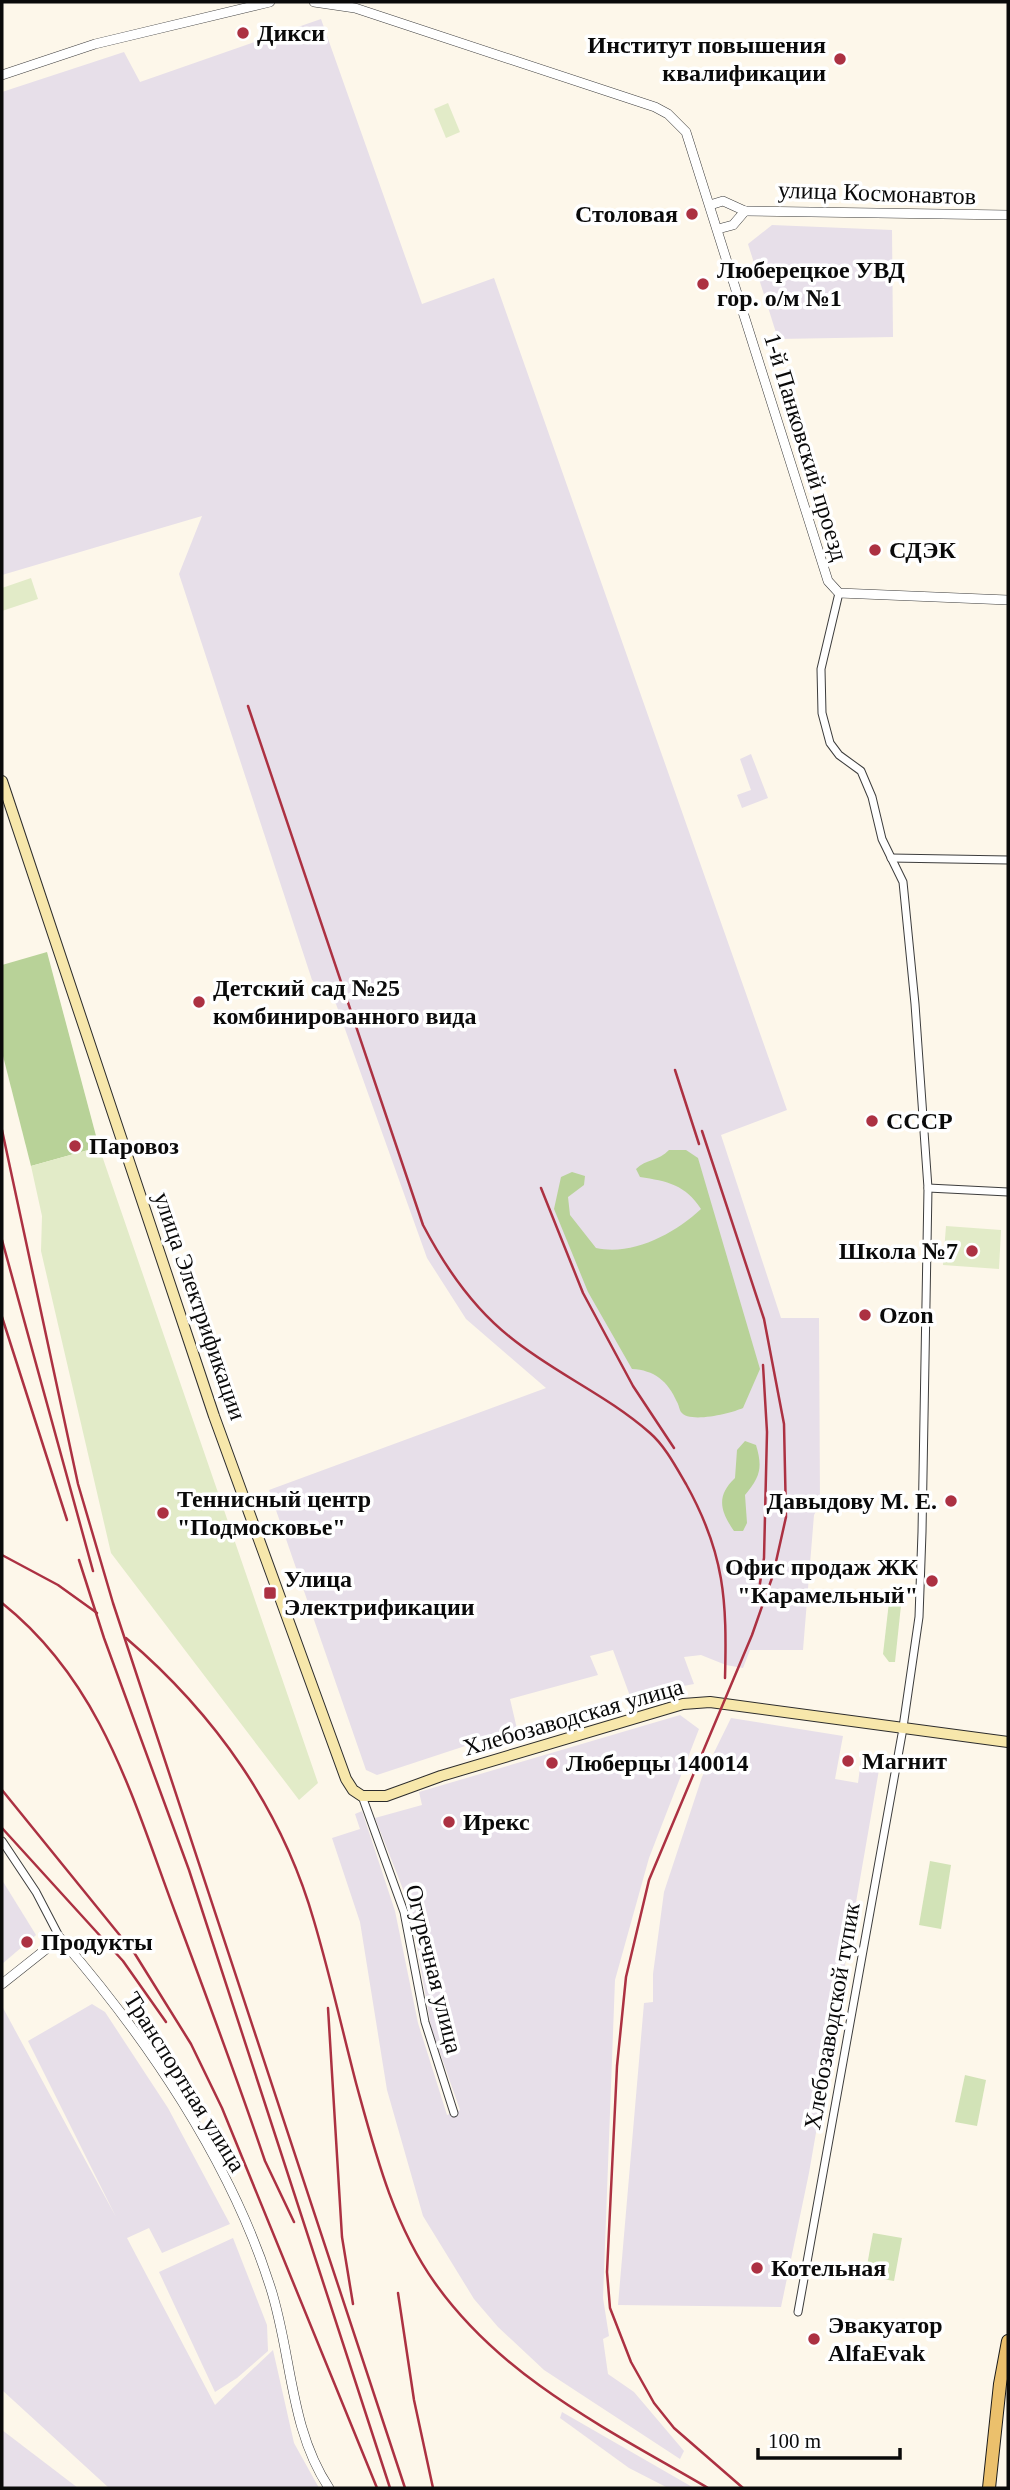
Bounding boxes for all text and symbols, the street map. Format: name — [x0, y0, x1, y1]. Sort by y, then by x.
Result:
place label: Дикси — [257, 20, 325, 46]
marker: Дикси — [235, 25, 251, 41]
place label: Институт повышения квалификации — [587, 32, 826, 86]
marker: Институт повышения квалификации — [832, 51, 848, 67]
street label: улица Космонавтов — [777, 177, 977, 209]
place label: Столовая — [575, 201, 678, 227]
marker: Столовая — [684, 206, 700, 222]
place label: Люберецкое УВД гор. о/м №1 — [717, 257, 905, 311]
marker: Люберецкое УВД гор. о/м №1 — [695, 276, 711, 292]
street label: 1-й Панковский проезд — [759, 330, 853, 564]
place label: СДЭК — [889, 537, 957, 563]
marker: СДЭК — [867, 542, 883, 558]
place label: Детский сад №25 комбинированного вида — [213, 975, 476, 1029]
marker: Детский сад №25 комбинированного вида — [191, 994, 207, 1010]
place label: СССР — [886, 1108, 953, 1134]
marker: СССР — [864, 1113, 880, 1129]
place label: Паровоз — [89, 1133, 179, 1159]
marker: Паровоз — [67, 1138, 83, 1154]
street label: улица Электрификации — [149, 1189, 251, 1423]
place label: Школа №7 — [839, 1238, 958, 1264]
marker: Школа №7 — [964, 1243, 980, 1259]
place label: Ozon — [879, 1302, 934, 1328]
marker: Ozon — [857, 1307, 873, 1323]
place label: Теннисный центр "Подмосковье" — [177, 1486, 371, 1540]
place label: Давыдову М. Е. — [766, 1488, 937, 1514]
marker: Давыдову М. Е. — [943, 1493, 959, 1509]
marker: Теннисный центр "Подмосковье" — [155, 1505, 171, 1521]
place label: Офис продаж ЖК "Карамельный" — [725, 1554, 919, 1608]
place label: Улица Электрификации — [284, 1566, 475, 1620]
marker: Офис продаж ЖК "Карамельный" — [924, 1573, 940, 1589]
marker: Улица Электрификации — [262, 1585, 278, 1601]
street label: Хлебозаводская улица — [460, 1673, 686, 1761]
place label: Магнит — [862, 1748, 947, 1774]
place label: Люберцы 140014 — [566, 1750, 748, 1776]
marker: Магнит — [840, 1753, 856, 1769]
marker: Люберцы 140014 — [544, 1755, 560, 1771]
place label: Ирекс — [463, 1809, 530, 1835]
marker: Ирекс — [441, 1814, 457, 1830]
street label: Огуречная улица — [400, 1882, 468, 2056]
street label: Хлебозаводской тупик — [799, 1900, 865, 2132]
place label: Продукты — [41, 1929, 153, 1955]
marker: Продукты — [19, 1934, 35, 1950]
street label: Транспортная улица — [119, 1987, 251, 2177]
place label: Котельная — [771, 2255, 886, 2281]
marker: Котельная — [749, 2260, 765, 2276]
place label: Эвакуатор AlfaEvak — [828, 2312, 943, 2366]
marker: Эвакуатор AlfaEvak — [806, 2331, 822, 2347]
scale bar — [758, 2416, 900, 2460]
text: 100 m — [768, 2429, 821, 2453]

